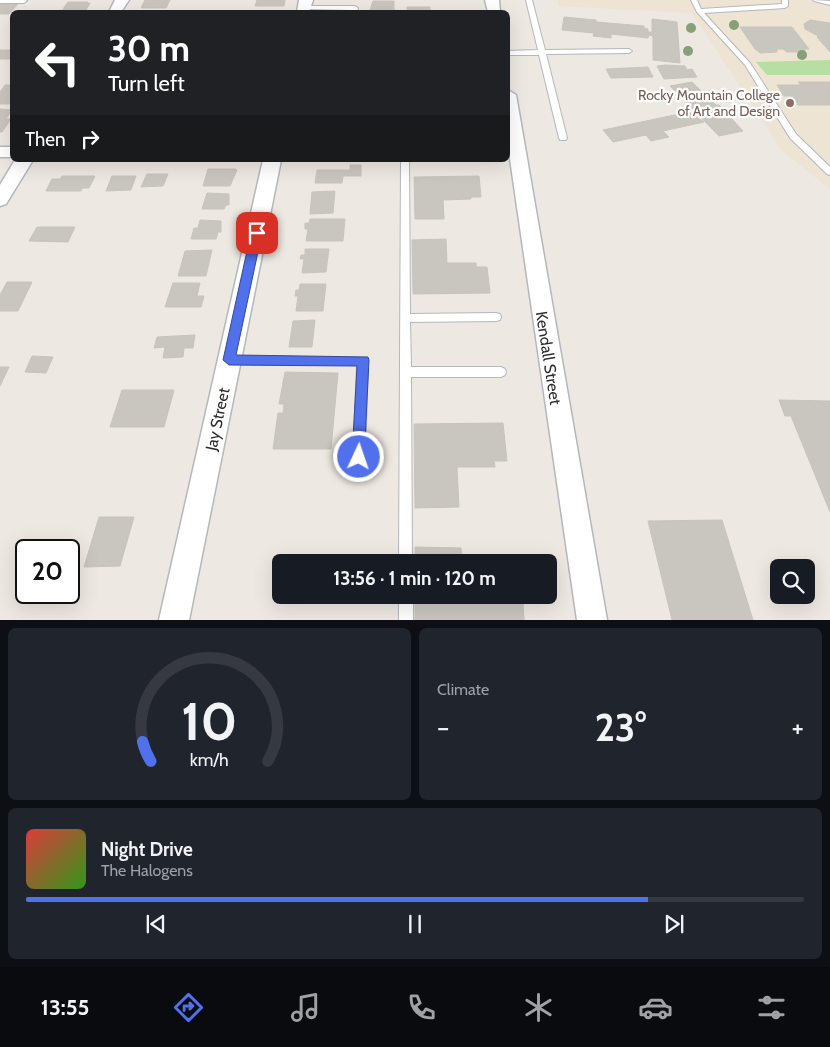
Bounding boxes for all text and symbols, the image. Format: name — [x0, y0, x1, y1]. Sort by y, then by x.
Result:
text: 30 m — [108, 27, 190, 70]
icon: left — [25, 30, 90, 95]
text: Turn left — [108, 70, 185, 97]
place label: Rocky Mountain College of Art and Design — [638, 86, 780, 120]
marker: Rocky Mountain College of Art and Design — [784, 97, 796, 109]
icon: right — [76, 125, 104, 153]
text: Then — [25, 128, 66, 151]
pin — [236, 212, 278, 254]
icon: arrive — [243, 219, 271, 247]
street label: Kendall Street — [532, 310, 565, 407]
street label: Jay Street — [201, 385, 234, 453]
position arrow — [332, 430, 384, 482]
speed limit sign: 20 — [15, 539, 80, 604]
map controls — [770, 559, 815, 604]
button: search — [770, 559, 815, 604]
text: 13:56 · 1 min · 120 m — [333, 567, 496, 590]
text: Climate — [437, 680, 489, 699]
text: 10 — [182, 690, 237, 753]
text: 23° — [595, 704, 646, 751]
text: − — [437, 710, 449, 744]
text: + — [792, 710, 804, 744]
text: km/h — [190, 749, 229, 770]
text: Night Drive — [101, 838, 193, 861]
text: The Halogens — [101, 861, 193, 880]
icon: previous — [142, 910, 170, 938]
icon: pause — [401, 910, 429, 938]
icon: next — [660, 910, 688, 938]
icon: directions — [171, 990, 206, 1025]
icon: music — [288, 990, 323, 1025]
icon: phone — [404, 990, 439, 1025]
icon: climate — [521, 990, 556, 1025]
icon: car — [638, 990, 673, 1025]
icon: filters — [754, 990, 789, 1025]
text: 13:55 — [41, 994, 89, 1021]

